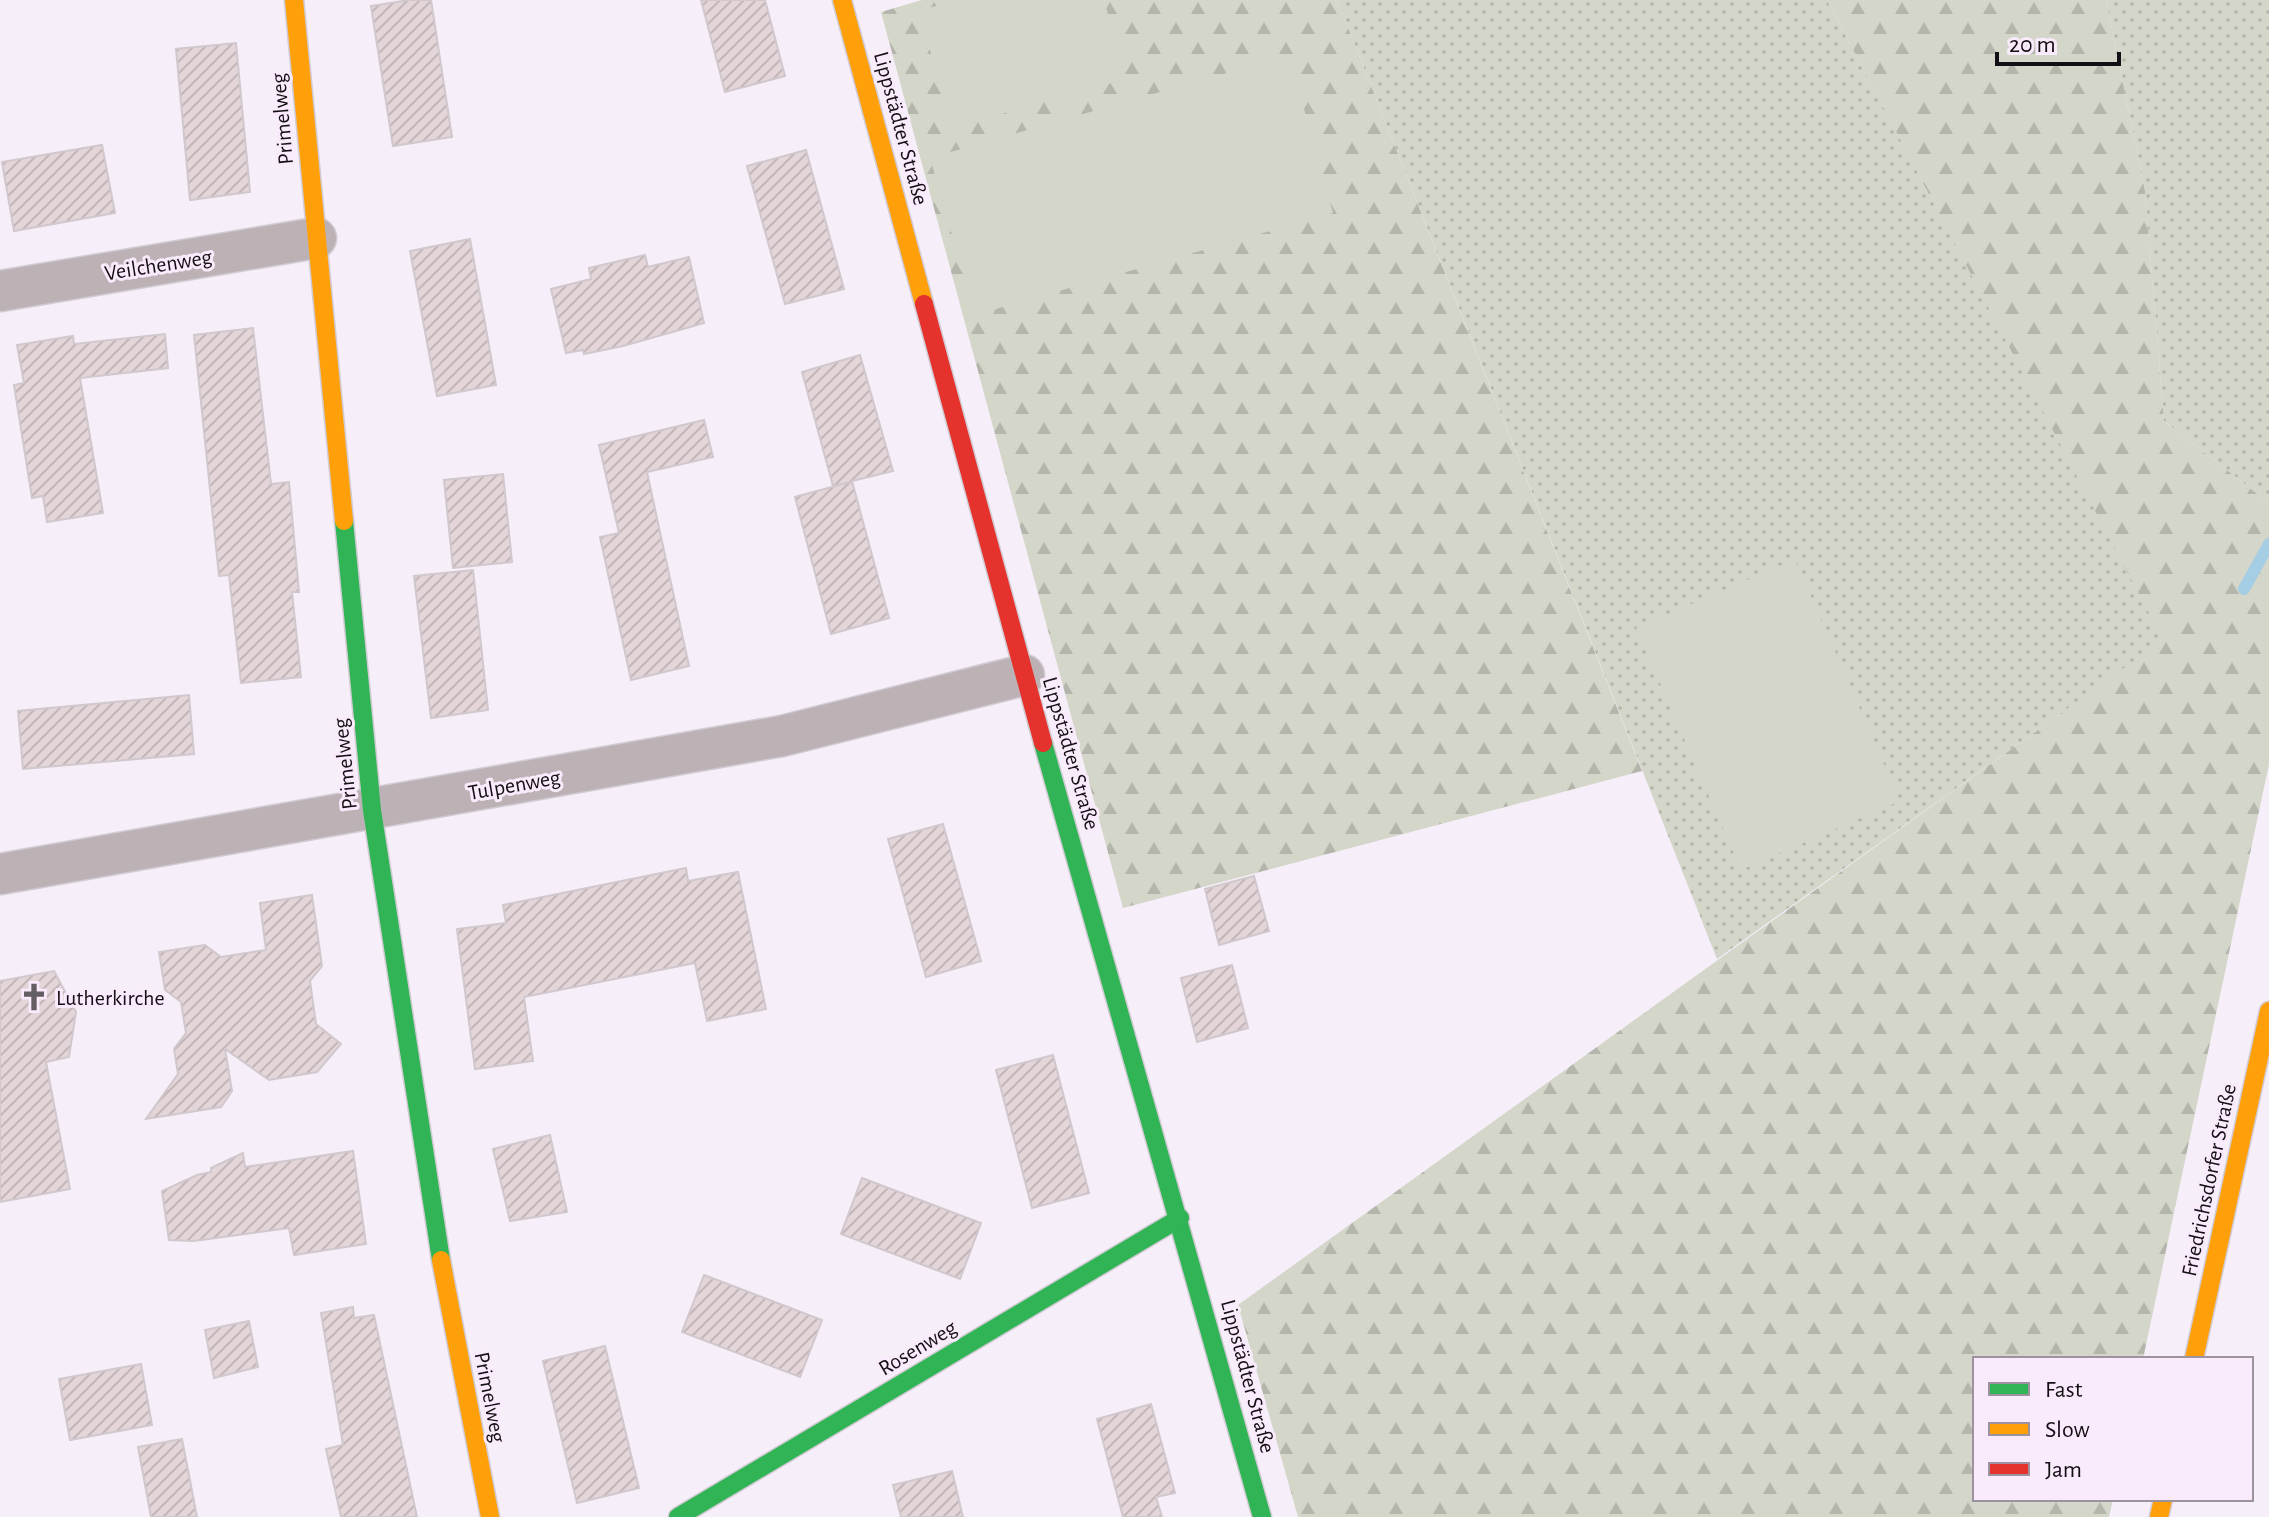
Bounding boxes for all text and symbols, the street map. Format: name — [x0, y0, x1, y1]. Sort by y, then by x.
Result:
scale bar — [1997, 16, 2119, 66]
text: 20 m — [2009, 33, 2056, 57]
street label: Lippstädter Straße — [870, 49, 932, 207]
street label: Primelweg — [267, 72, 297, 166]
street label: Veilchenweg — [103, 246, 214, 284]
street label: Lippstädter Straße — [1039, 674, 1103, 832]
street label: Primelweg — [329, 717, 361, 811]
street label: Tulpenweg — [466, 766, 562, 804]
church icon: Lutherkirche — [19, 982, 49, 1012]
place label: Lutherkirche — [56, 987, 165, 1009]
street label: Friedrichsdorfer Straße — [2178, 1082, 2240, 1278]
street label: Lippstädter Straße — [1217, 1297, 1279, 1455]
street label: Rosenweg — [875, 1316, 961, 1380]
street label: Primelweg — [470, 1350, 510, 1445]
legend — [1973, 1357, 2253, 1501]
text: Fast — [2045, 1378, 2083, 1402]
text: Slow — [2045, 1418, 2090, 1442]
text: Jam — [2045, 1458, 2082, 1482]

